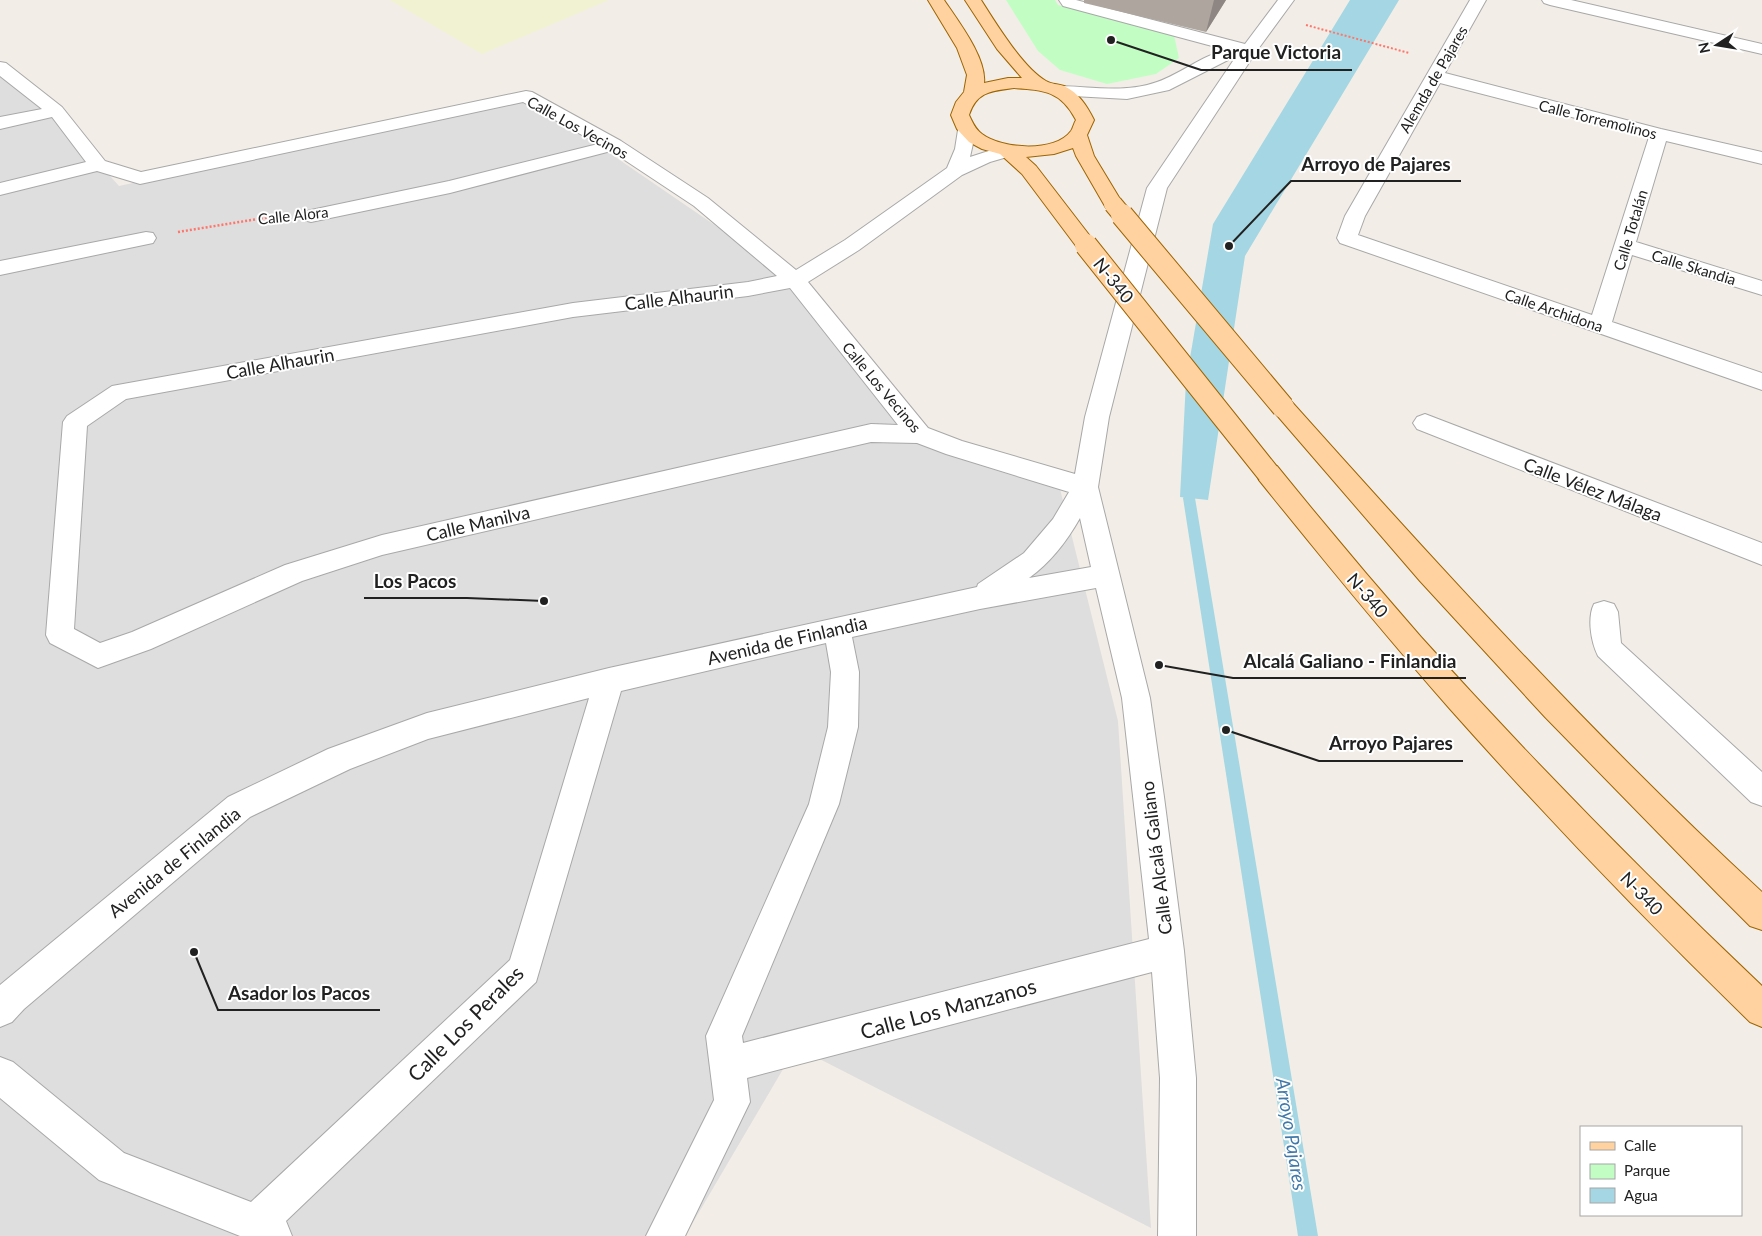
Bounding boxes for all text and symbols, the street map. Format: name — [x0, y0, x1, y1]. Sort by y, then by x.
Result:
north arrow — [1692, 20, 1742, 70]
street label: Alemda de Pajares — [1395, 22, 1471, 136]
callout: Parque Victoria — [1201, 36, 1352, 70]
text: Parque Victoria — [1211, 40, 1341, 63]
text: N — [1694, 41, 1713, 55]
street label: Calle Los Vecinos — [524, 92, 632, 162]
street label: Calle Torremolinos — [1537, 96, 1659, 142]
callout: Arroyo de Pajares — [1291, 147, 1461, 181]
text: Arroyo de Pajares — [1300, 152, 1451, 175]
street label: Calle Totalán — [1609, 187, 1651, 273]
street label: Calle Alora — [257, 202, 329, 228]
street label: Calle Skandia — [1650, 246, 1738, 288]
street label: N-340 — [1089, 253, 1139, 307]
street label: Calle Alhaurin — [623, 279, 735, 315]
street label: Calle Archidona — [1502, 285, 1606, 335]
street label: Calle Los Vecinos — [839, 338, 925, 436]
street label: Calle Alhaurin — [224, 343, 336, 383]
street label: Calle Vélez Málaga — [1521, 452, 1665, 526]
street label: Calle Manilva — [424, 500, 532, 546]
callout: Los Pacos — [364, 564, 467, 598]
street label: N-340 — [1343, 568, 1393, 622]
text: Los Pacos — [374, 569, 456, 592]
street label: Avenida de Finlandia — [705, 611, 869, 669]
callout: Alcalá Galiano - Finlandia — [1233, 644, 1466, 678]
text: Alcalá Galiano - Finlandia — [1243, 649, 1456, 672]
callout: Arroyo Pajares — [1319, 727, 1463, 761]
text: Arroyo Pajares — [1328, 731, 1453, 754]
street label: Calle Alcalá Galiano — [1136, 780, 1176, 936]
street label: Avenida de Finlandia — [104, 802, 244, 922]
street label: N-340 — [1616, 867, 1668, 919]
street label: Calle Los Perales — [402, 960, 528, 1086]
street label: Calle Los Manzanos — [857, 972, 1039, 1044]
callout: Asador los Pacos — [218, 976, 380, 1010]
text: Asador los Pacos — [227, 981, 370, 1004]
water label: Arroyo Pajares — [1272, 1075, 1312, 1192]
legend — [1580, 1126, 1742, 1216]
text: Calle — [1624, 1136, 1657, 1154]
text: Parque — [1624, 1161, 1670, 1179]
text: Agua — [1624, 1186, 1658, 1204]

